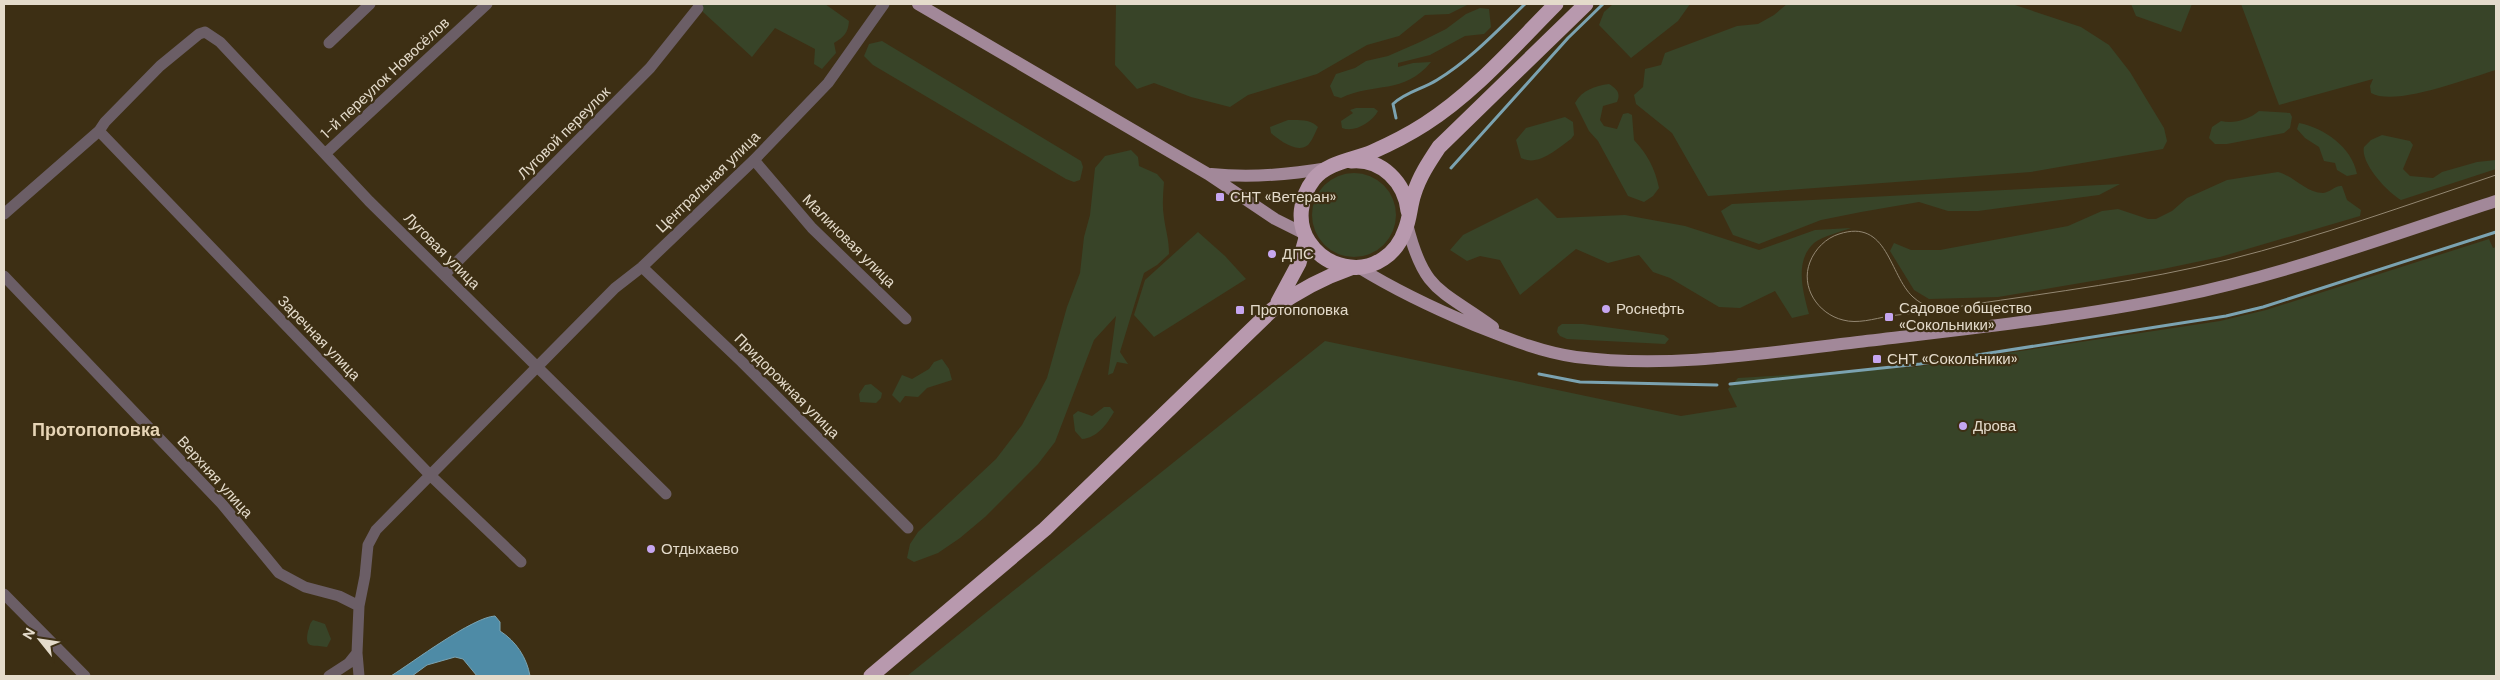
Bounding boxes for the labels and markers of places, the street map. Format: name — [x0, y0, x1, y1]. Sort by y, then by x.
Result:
place label: СНТ «Ветеран» — [1230, 187, 1336, 207]
marker: СНТ «Ветеран» — [1214, 191, 1226, 203]
place label: ДПС — [1282, 244, 1314, 264]
marker: ДПС — [1266, 248, 1278, 260]
place label: Садовое общество «Сокольники» — [1899, 298, 2032, 335]
place label: Роснефть — [1616, 299, 1685, 319]
place label: Протопоповка — [1250, 300, 1349, 320]
marker: Роснефть — [1600, 303, 1612, 315]
marker: Протопоповка — [1234, 304, 1246, 316]
marker: Садовое общество «Сокольники» — [1883, 311, 1895, 323]
place label: СНТ «Сокольники» — [1887, 349, 2018, 369]
marker: СНТ «Сокольники» — [1871, 353, 1883, 365]
place label: Дрова — [1973, 416, 2017, 436]
marker: Дрова — [1957, 420, 1969, 432]
place label: Отдыхаево — [661, 539, 739, 559]
marker: Отдыхаево — [645, 543, 657, 555]

